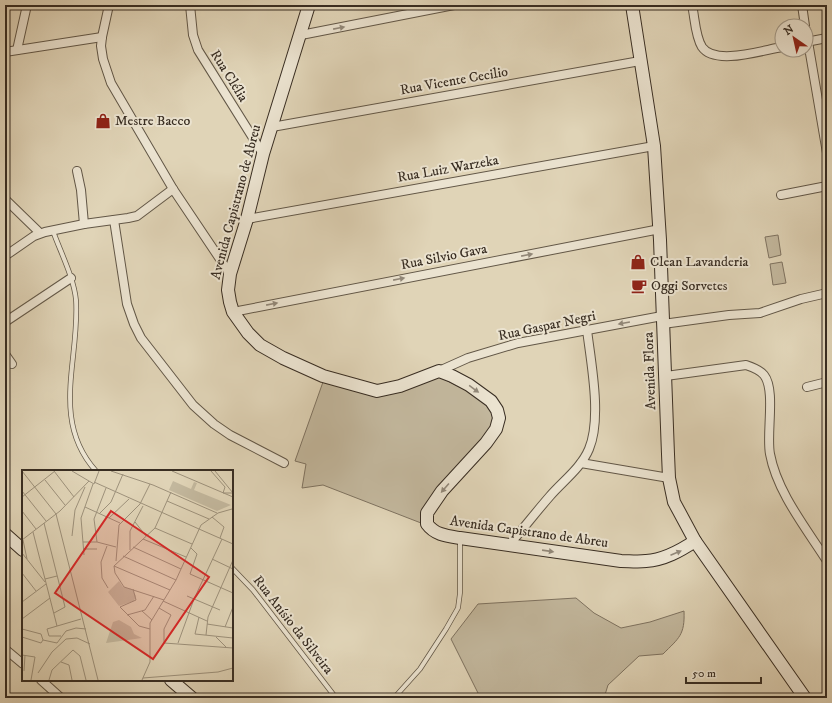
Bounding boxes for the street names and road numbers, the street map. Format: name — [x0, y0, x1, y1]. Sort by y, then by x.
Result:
street label: Rua Clélia — [206, 47, 252, 105]
street label: Rua Vicente Cecilio — [399, 63, 509, 99]
street label: Avenida Capistrano de Abreu — [207, 122, 265, 281]
street label: Rua Luiz Warzeka — [396, 151, 500, 187]
street label: Rua Silvio Gava — [399, 240, 489, 274]
street label: Rua Gaspar Negri — [497, 307, 598, 345]
street label: Avenida Flora — [640, 332, 660, 410]
street label: Avenida Capistrano de Abreu — [449, 512, 610, 552]
street label: Rua Anísio da Silveira — [249, 572, 337, 678]

